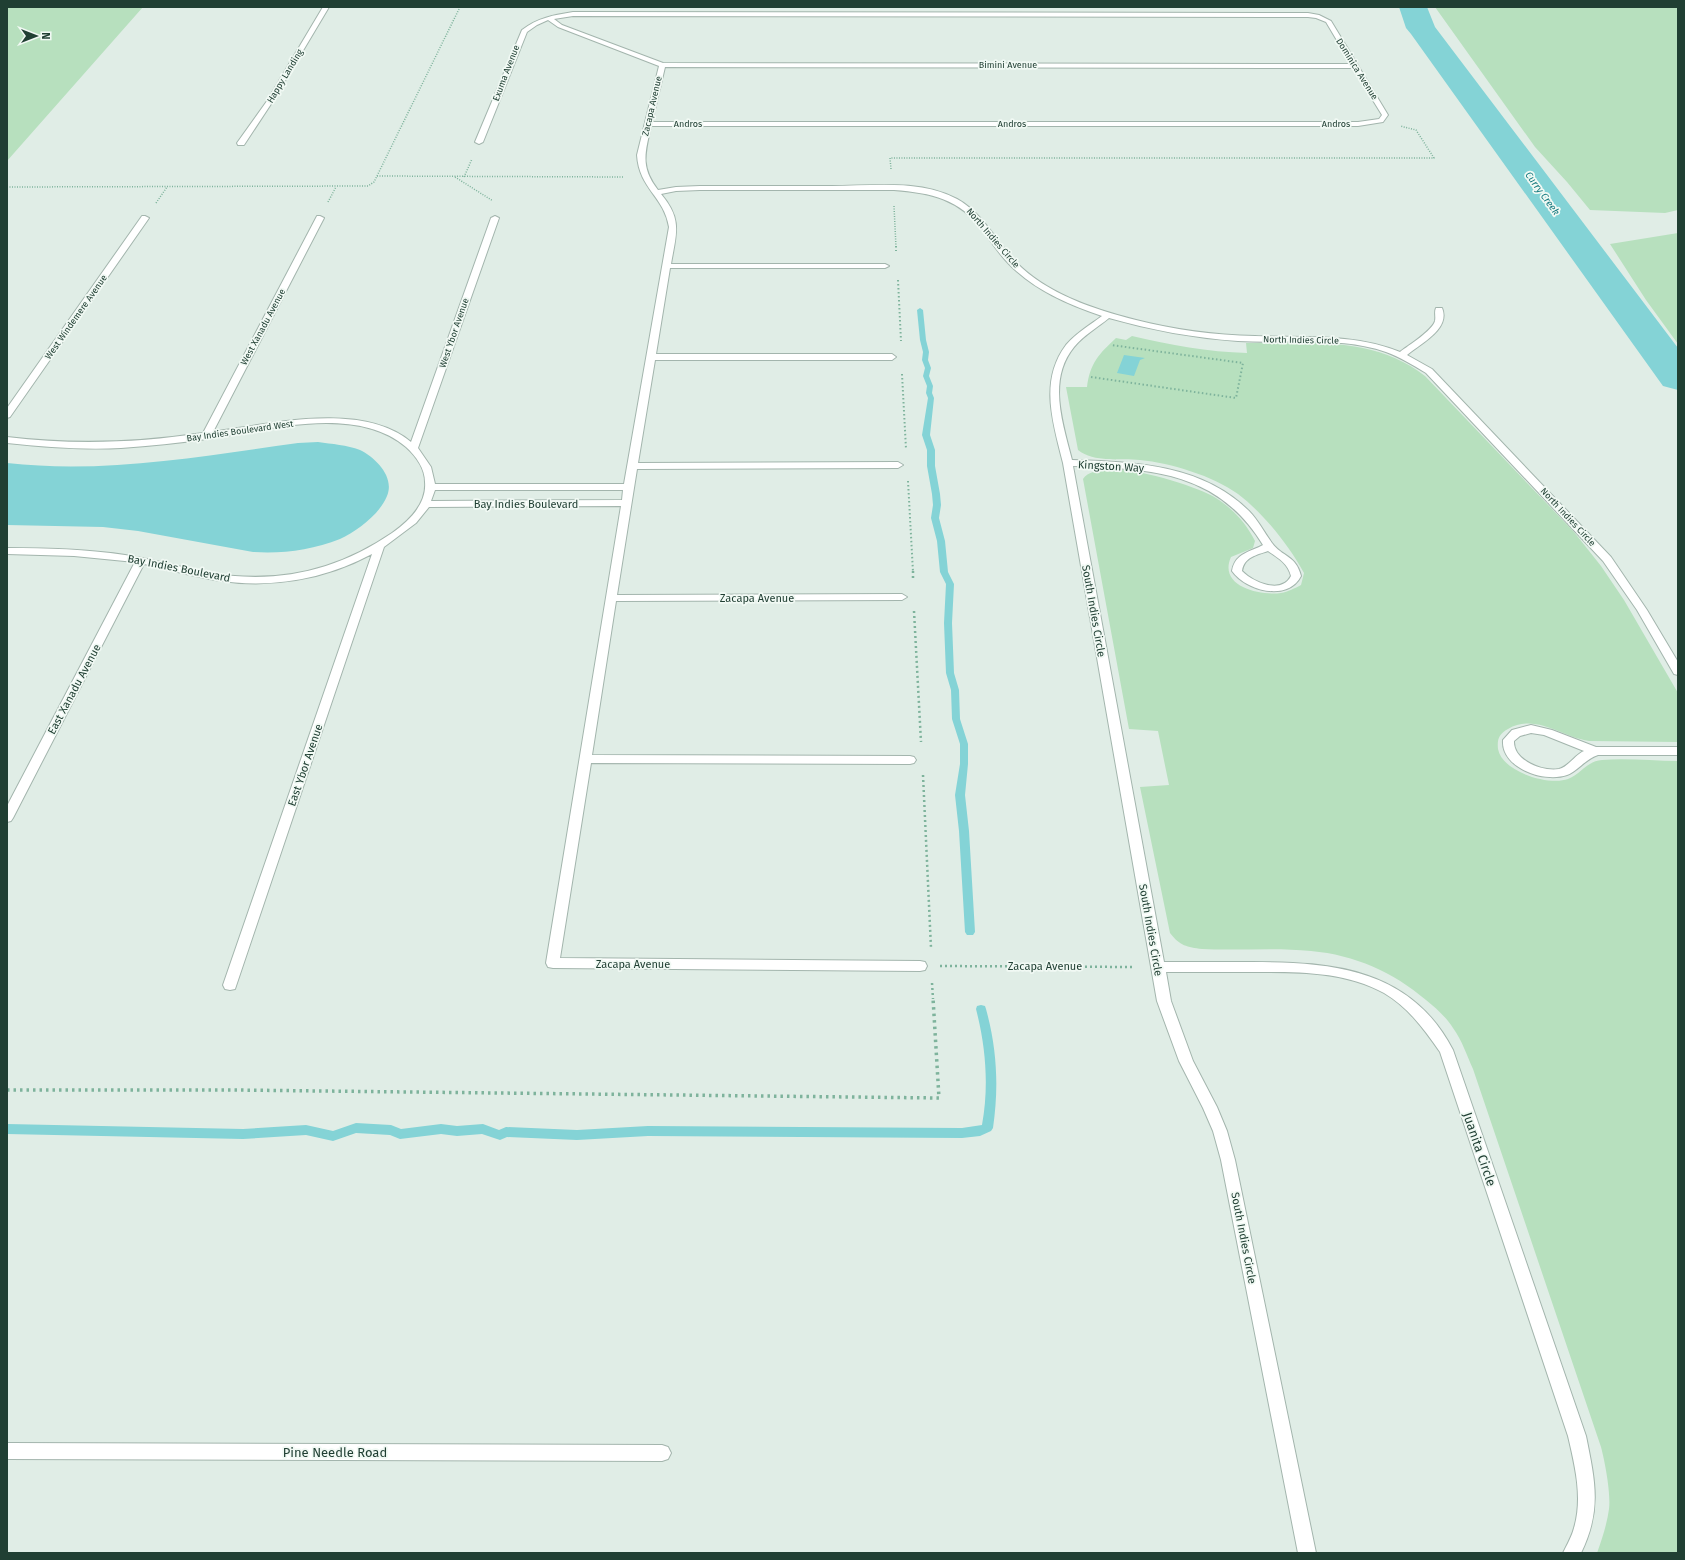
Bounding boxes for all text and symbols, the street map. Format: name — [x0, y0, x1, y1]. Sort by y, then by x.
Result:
north arrow — [16, 16, 56, 56]
text: N — [39, 32, 52, 40]
street label: Dominica Avenue — [1334, 36, 1380, 102]
street label: Exuma Avenue — [491, 43, 521, 102]
street label: Happy Landing — [265, 47, 305, 105]
street label: Bimini Avenue — [979, 60, 1037, 70]
street label: Zacapa Avenue — [640, 75, 664, 137]
street label: Andros — [674, 119, 702, 129]
street label: Andros — [998, 119, 1026, 129]
street label: Andros — [1322, 119, 1350, 129]
water label: Curry Creek — [1522, 169, 1562, 218]
street label: North Indies Circle — [964, 206, 1022, 270]
street label: West Windemere Avenue — [43, 273, 109, 361]
street label: West Xanadu Avenue — [239, 287, 287, 367]
street label: West Ybor Avenue — [437, 297, 471, 369]
street label: North Indies Circle — [1263, 334, 1339, 346]
street label: Bay Indies Boulevard West — [186, 418, 295, 443]
street label: Kingston Way — [1077, 458, 1145, 475]
street label: North Indies Circle — [1539, 486, 1598, 548]
street label: Bay Indies Boulevard — [474, 498, 578, 511]
street label: Bay Indies Boulevard — [126, 552, 231, 585]
street label: South Indies Circle — [1079, 564, 1108, 658]
street label: Zacapa Avenue — [720, 592, 794, 605]
street label: East Xanadu Avenue — [45, 642, 104, 737]
street label: East Ybor Avenue — [285, 722, 326, 808]
street label: South Indies Circle — [1136, 883, 1165, 977]
street label: Zacapa Avenue — [596, 958, 670, 971]
street label: Zacapa Avenue — [1008, 960, 1082, 973]
street label: Juanita Circle — [1460, 1110, 1499, 1188]
street label: South Indies Circle — [1228, 1191, 1259, 1285]
street label: Pine Needle Road — [283, 1445, 387, 1460]

